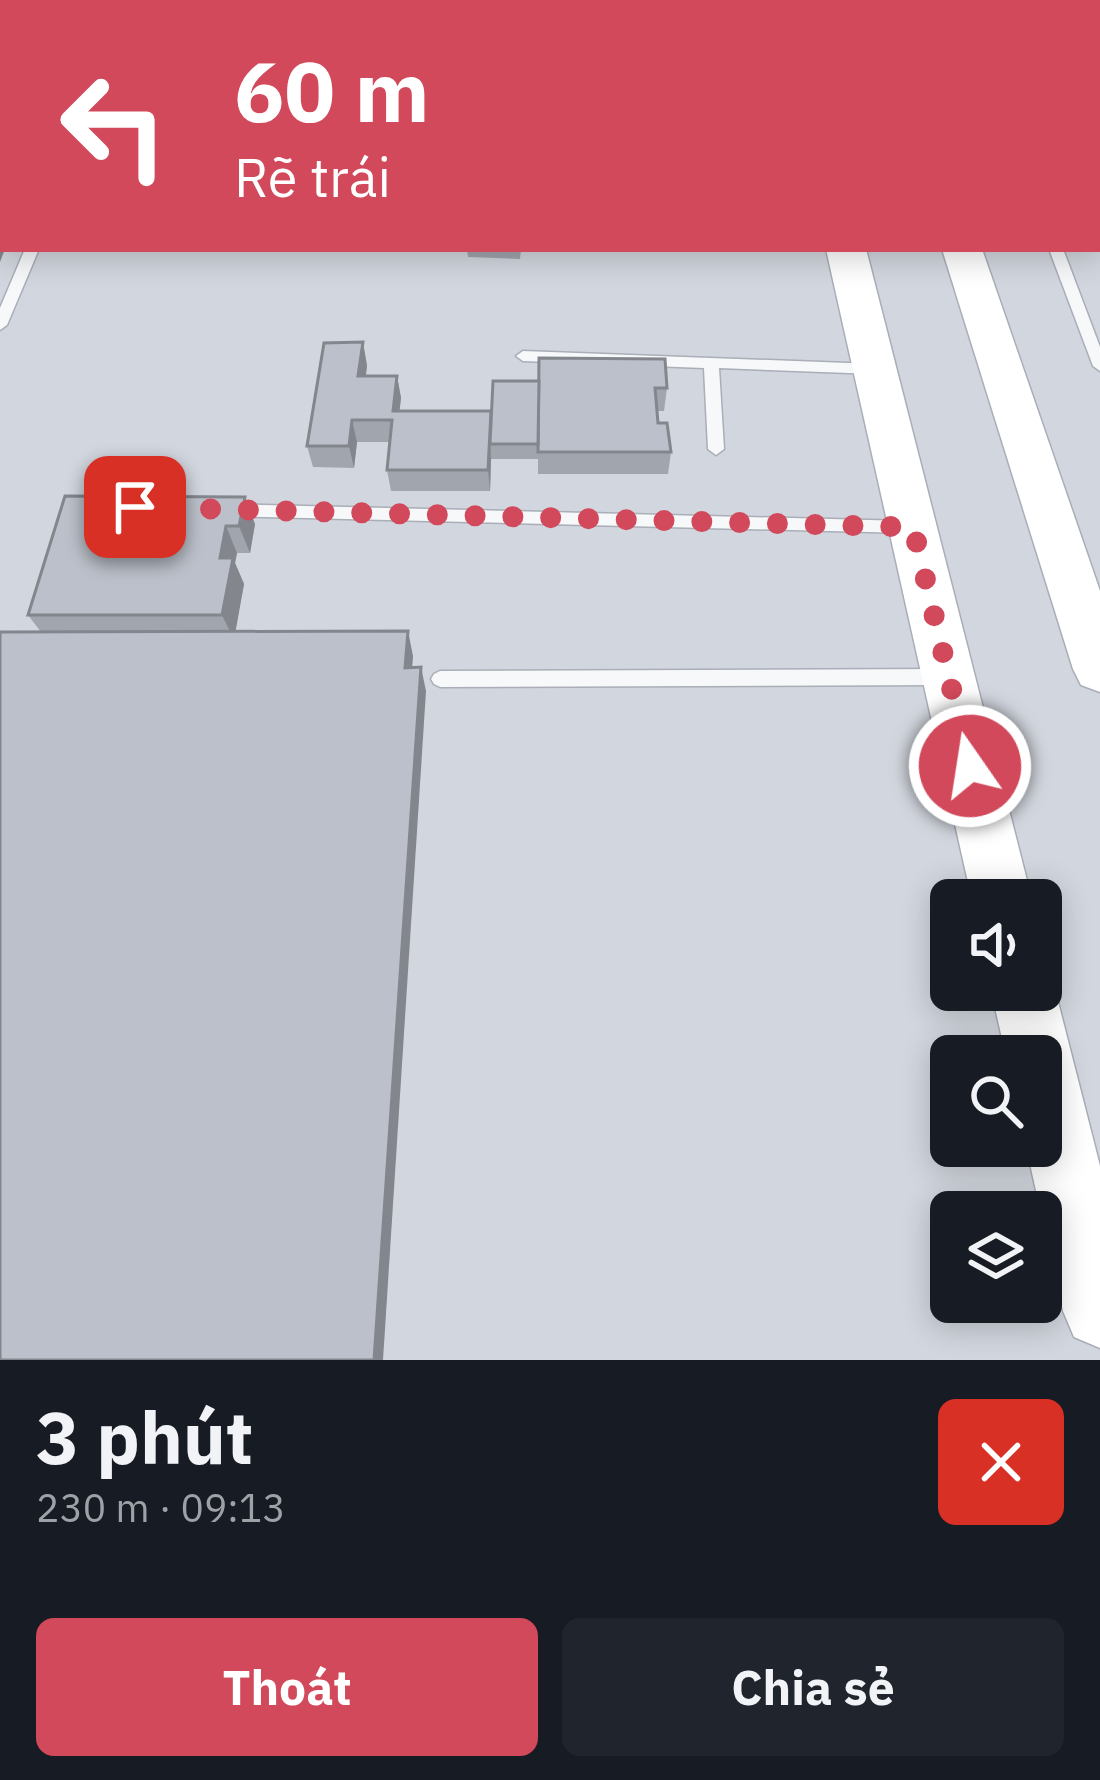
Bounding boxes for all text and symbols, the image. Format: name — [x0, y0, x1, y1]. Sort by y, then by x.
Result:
text: 60 m — [234, 36, 430, 145]
icon: left — [36, 48, 192, 204]
text: Rẽ trái — [234, 142, 391, 212]
pin — [84, 456, 186, 558]
icon: arrive — [102, 474, 168, 540]
position arrow — [907, 703, 1033, 829]
map controls — [930, 879, 1062, 1323]
button: sound — [930, 879, 1062, 1011]
button: search — [930, 1035, 1062, 1167]
button: layers — [930, 1191, 1062, 1323]
text: 3 phút — [36, 1390, 253, 1484]
button: close — [938, 1399, 1064, 1525]
text: 230 m · 09:13 — [36, 1482, 286, 1533]
button: Thoát — [36, 1618, 538, 1756]
button: Chia sẻ — [562, 1618, 1064, 1756]

